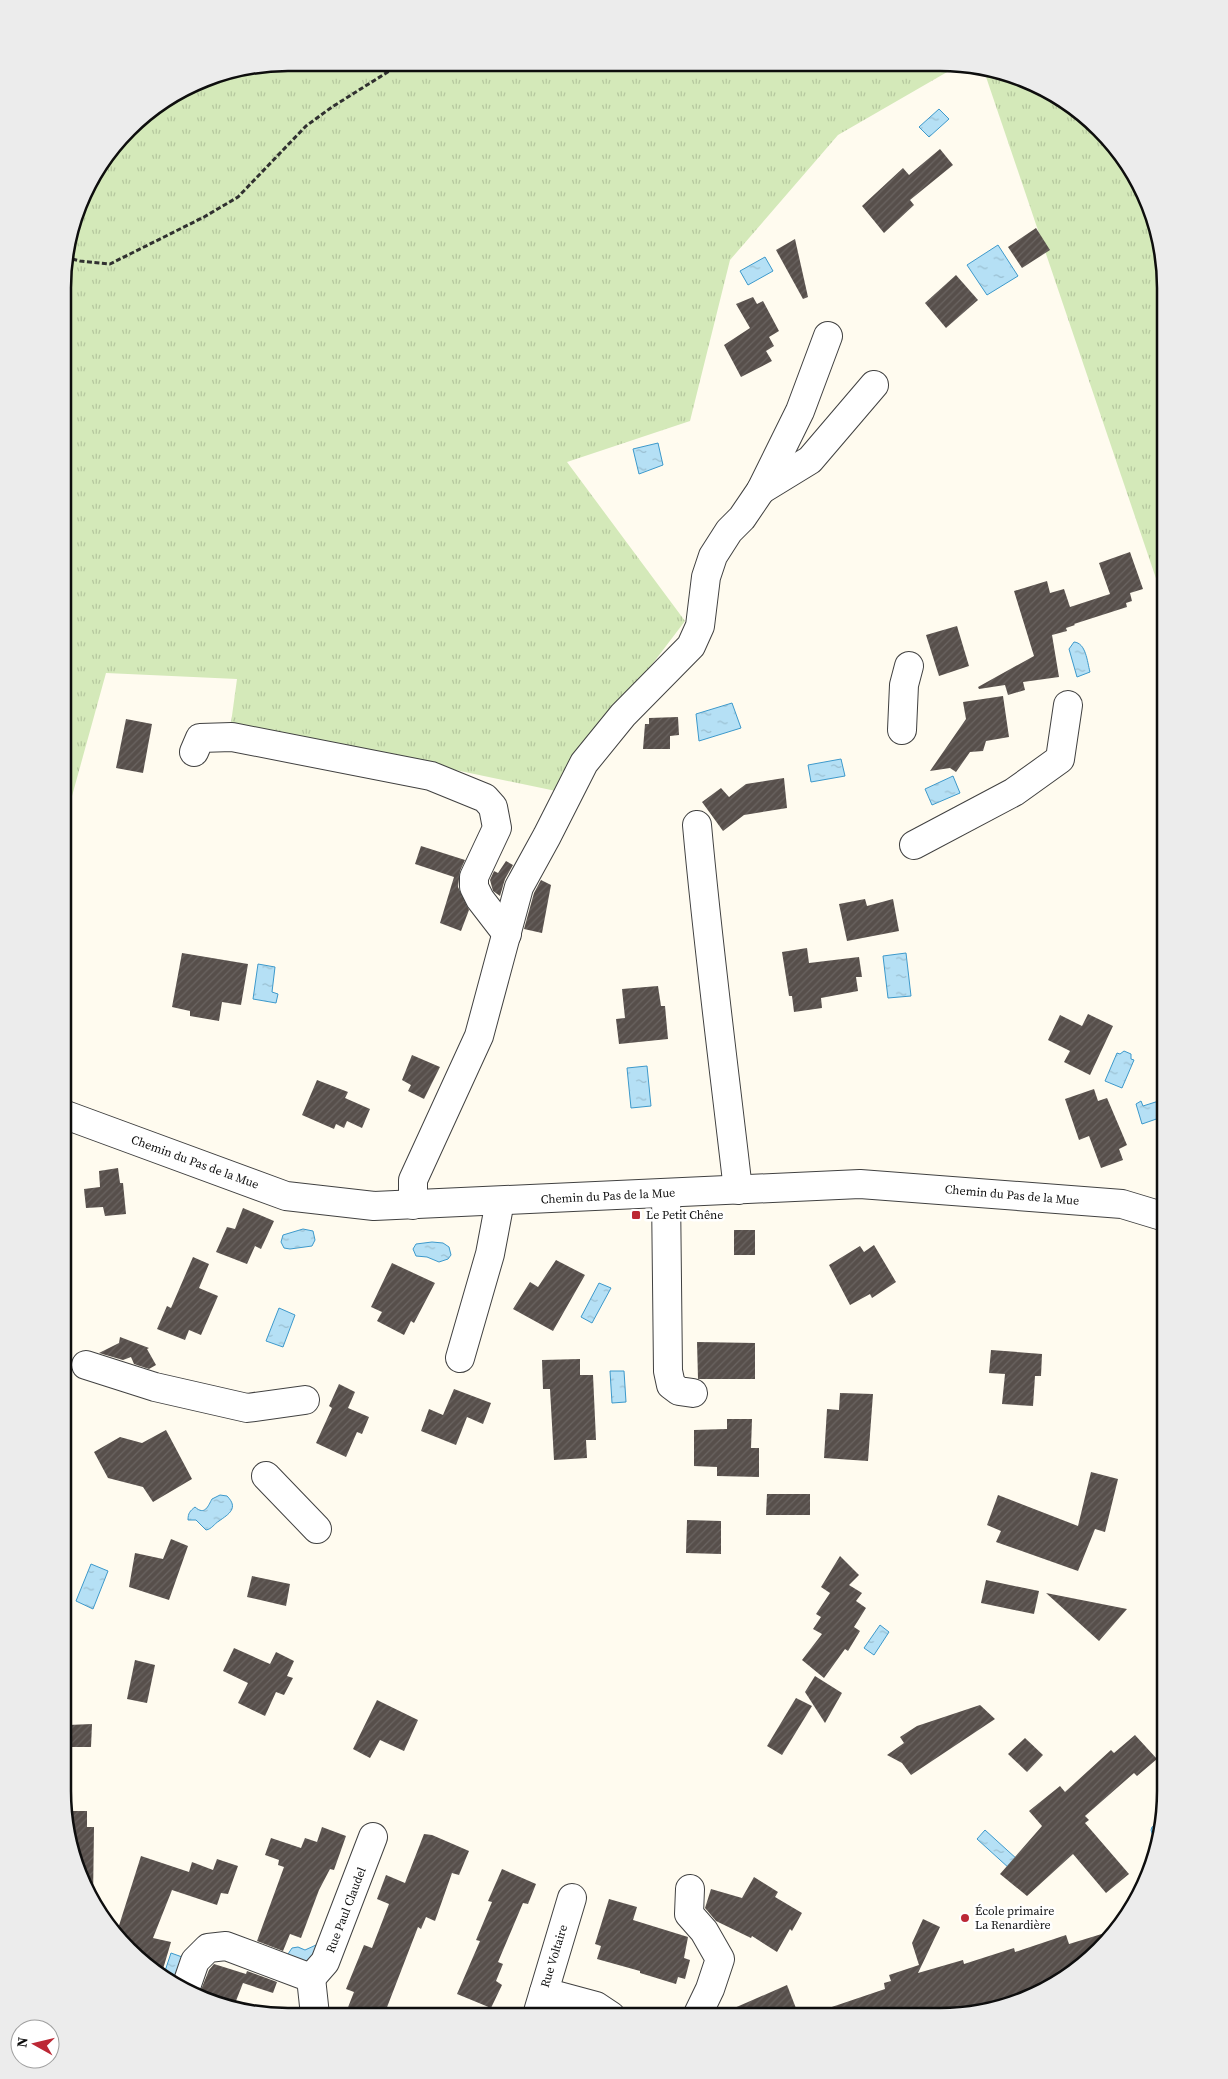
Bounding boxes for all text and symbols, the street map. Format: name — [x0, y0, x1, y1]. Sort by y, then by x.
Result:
street label: Chemin du Pas de la Mue — [129, 1131, 261, 1193]
street label: Chemin du Pas de la Mue — [944, 1181, 1080, 1209]
street label: Chemin du Pas de la Mue — [540, 1184, 676, 1208]
place label: Le Petit Chêne — [646, 1207, 724, 1223]
marker: Le Petit Chêne — [630, 1209, 642, 1221]
street label: Rue Paul Claudel — [322, 1865, 370, 1955]
place label: École primaire La Renardière — [975, 1903, 1054, 1933]
marker: École primaire La Renardière — [959, 1912, 971, 1924]
street label: Rue Voltaire — [537, 1923, 571, 1989]
north arrow — [10, 2019, 60, 2069]
text: N — [12, 2036, 33, 2049]

